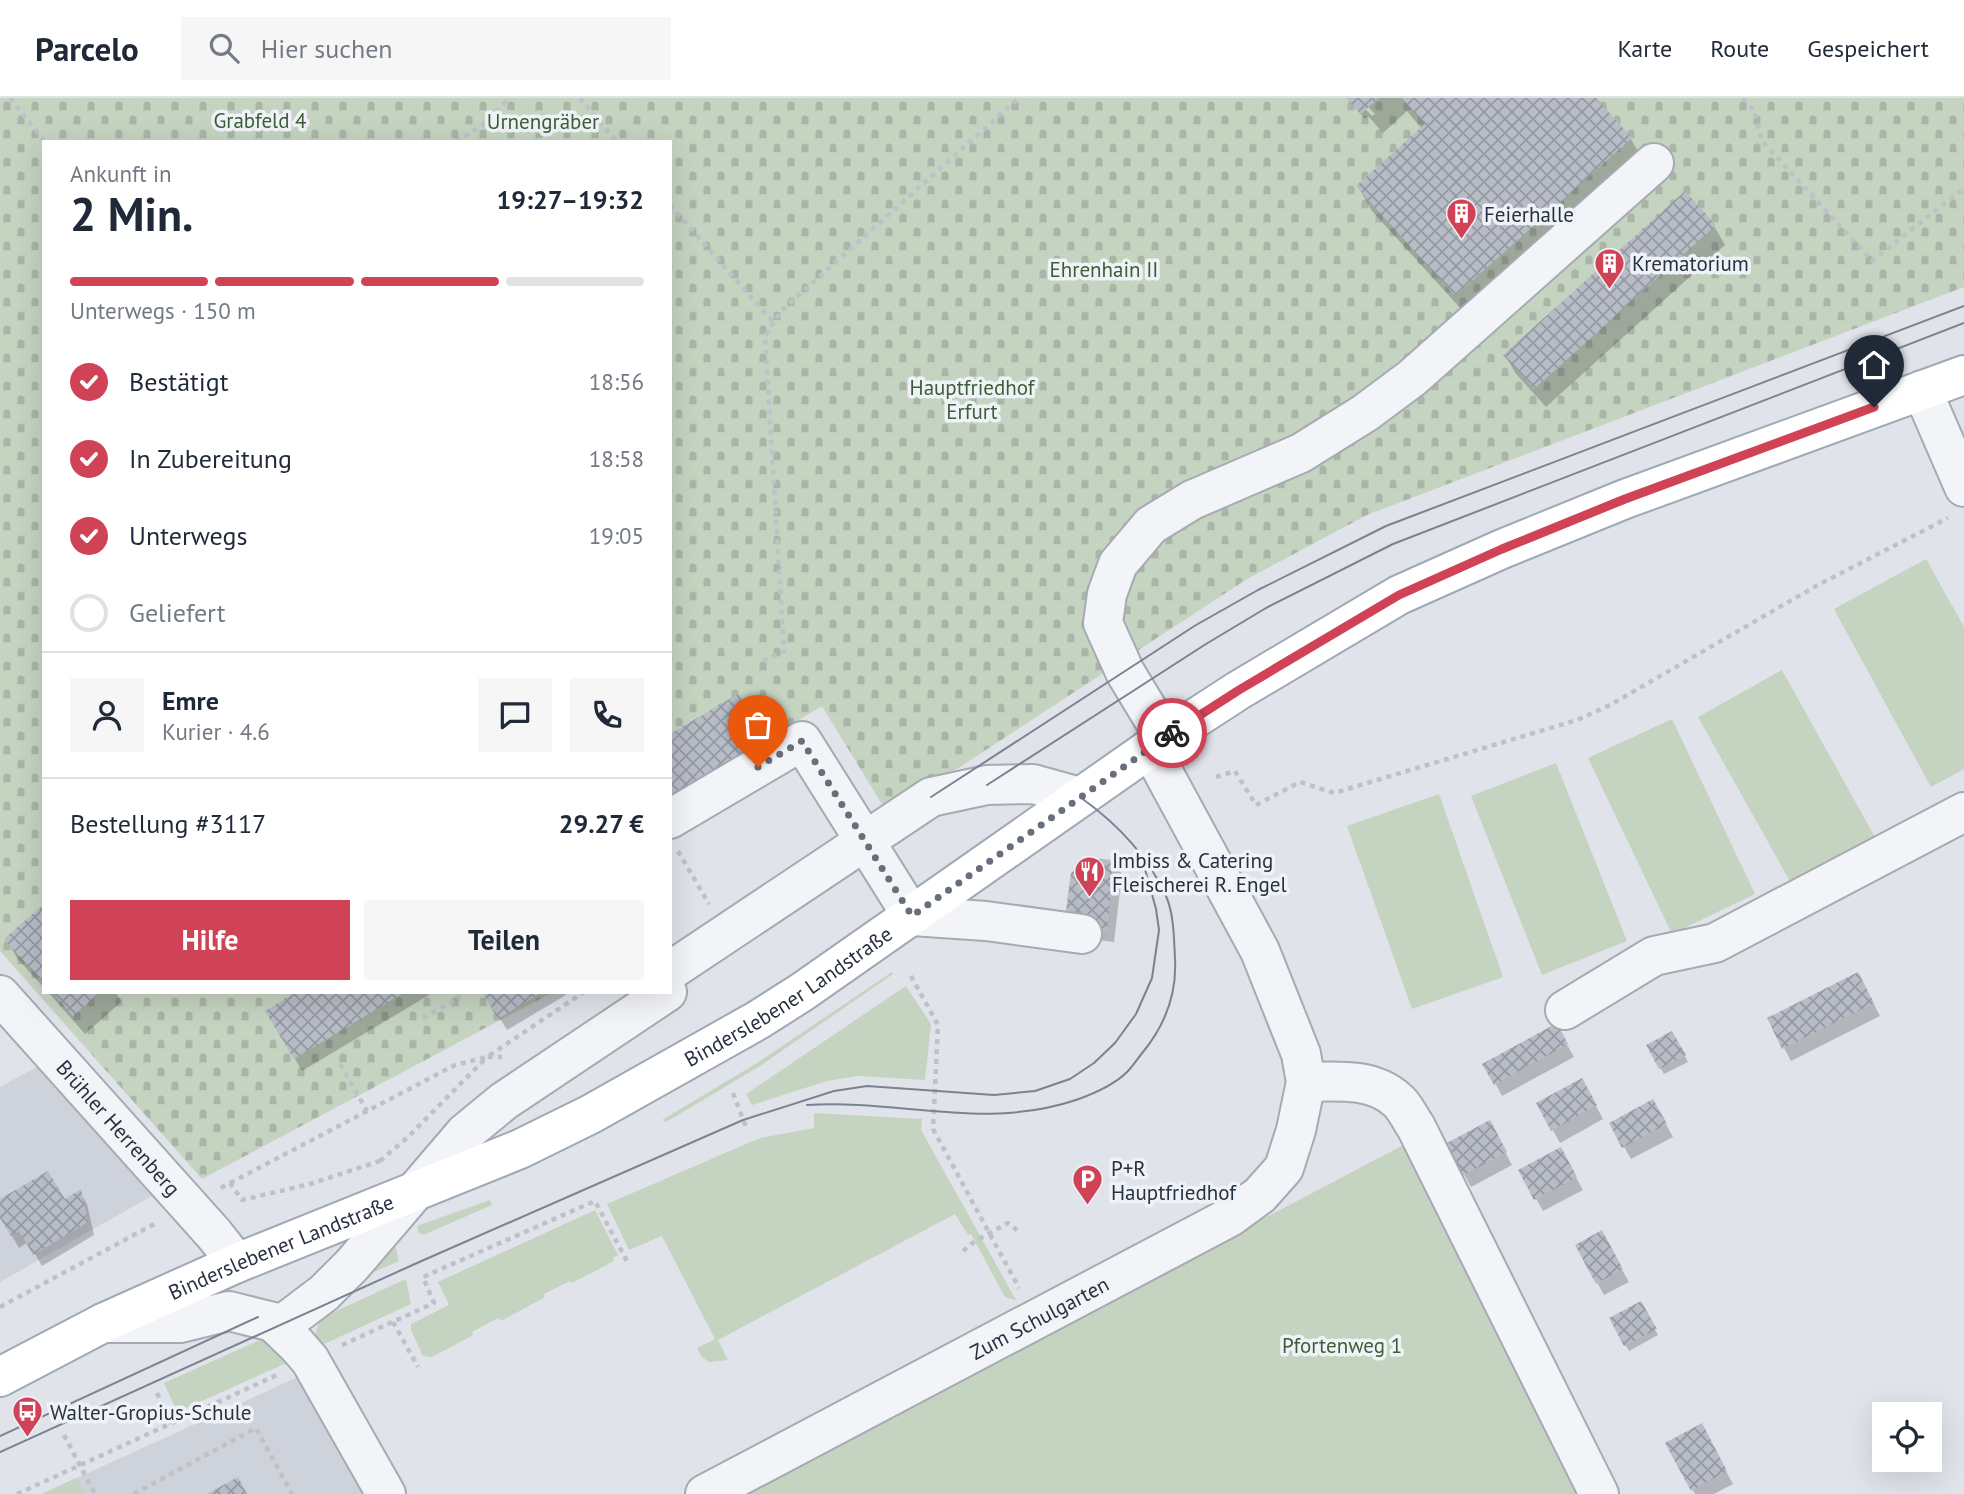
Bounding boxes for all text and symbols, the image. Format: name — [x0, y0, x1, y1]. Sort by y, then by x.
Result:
search box — [181, 17, 671, 80]
text: Parcelo — [35, 27, 139, 70]
icon: search — [205, 29, 243, 67]
text: Hier suchen — [261, 32, 393, 65]
text: Karte — [1617, 33, 1672, 64]
text: Route — [1710, 33, 1769, 64]
text: Gespeichert — [1807, 33, 1929, 64]
park label: Grabfeld 4 — [213, 107, 307, 134]
park label: Urnengräber — [487, 108, 599, 135]
text: Ankunft in — [70, 159, 172, 188]
text: 19:27–19:32 — [497, 183, 644, 216]
text: 2 Min. — [70, 184, 193, 244]
building icon: Feierhalle — [1444, 197, 1478, 241]
place label: Feierhalle — [1484, 201, 1574, 228]
building icon: Krematorium — [1592, 246, 1626, 290]
place label: Krematorium — [1632, 250, 1749, 277]
park label: Ehrenhain II — [1050, 256, 1158, 283]
text: Unterwegs · 150 m — [70, 296, 256, 325]
pin — [1844, 335, 1904, 407]
icon: home — [1855, 346, 1893, 384]
icon: check — [70, 363, 108, 401]
text: Bestätigt — [129, 365, 229, 398]
text: 18:56 — [589, 367, 644, 396]
park label: Hauptfriedhof Erfurt — [910, 374, 1036, 425]
icon: check — [70, 440, 108, 478]
text: In Zubereitung — [129, 442, 292, 475]
text: 18:58 — [589, 444, 644, 473]
icon: check — [70, 517, 108, 555]
text: Unterwegs — [129, 519, 247, 552]
text: 19:05 — [589, 521, 644, 550]
text: Geliefert — [129, 596, 226, 629]
button: person — [70, 678, 144, 752]
button: chat — [478, 678, 552, 752]
button: phone — [570, 678, 644, 752]
text: Emre — [162, 684, 219, 717]
pin — [728, 695, 788, 767]
courier — [1137, 698, 1207, 768]
icon: bag — [739, 706, 777, 744]
icon: bike — [1153, 714, 1191, 752]
text: Kurier · 4.6 — [162, 717, 270, 746]
text: Bestellung #3117 — [70, 807, 266, 840]
text: 29.27 € — [559, 807, 644, 840]
place label: Imbiss & Catering Fleischerei R. Engel — [1112, 847, 1287, 898]
restaurant icon: Imbiss & Catering Fleischerei R. Engel — [1072, 855, 1106, 899]
button: Hilfe — [70, 900, 350, 980]
button: Teilen — [364, 900, 644, 980]
street label: Binderslebener Landstraße — [679, 920, 897, 1072]
street label: Brühler Herrenberg — [51, 1054, 187, 1201]
place label: P+R Hauptfriedhof — [1111, 1155, 1237, 1206]
parking icon: P+R Hauptfriedhof — [1071, 1163, 1105, 1207]
street label: Binderslebener Landstraße — [164, 1188, 398, 1305]
street label: Zum Schulgarten — [965, 1270, 1113, 1365]
park label: Pfortenweg 1 — [1282, 1332, 1402, 1359]
bus stop icon: Walter-Gropius-Schule — [10, 1395, 44, 1439]
place label: Walter-Gropius-Schule — [50, 1399, 252, 1426]
map controls — [1872, 1402, 1942, 1472]
button: locate — [1872, 1402, 1942, 1472]

